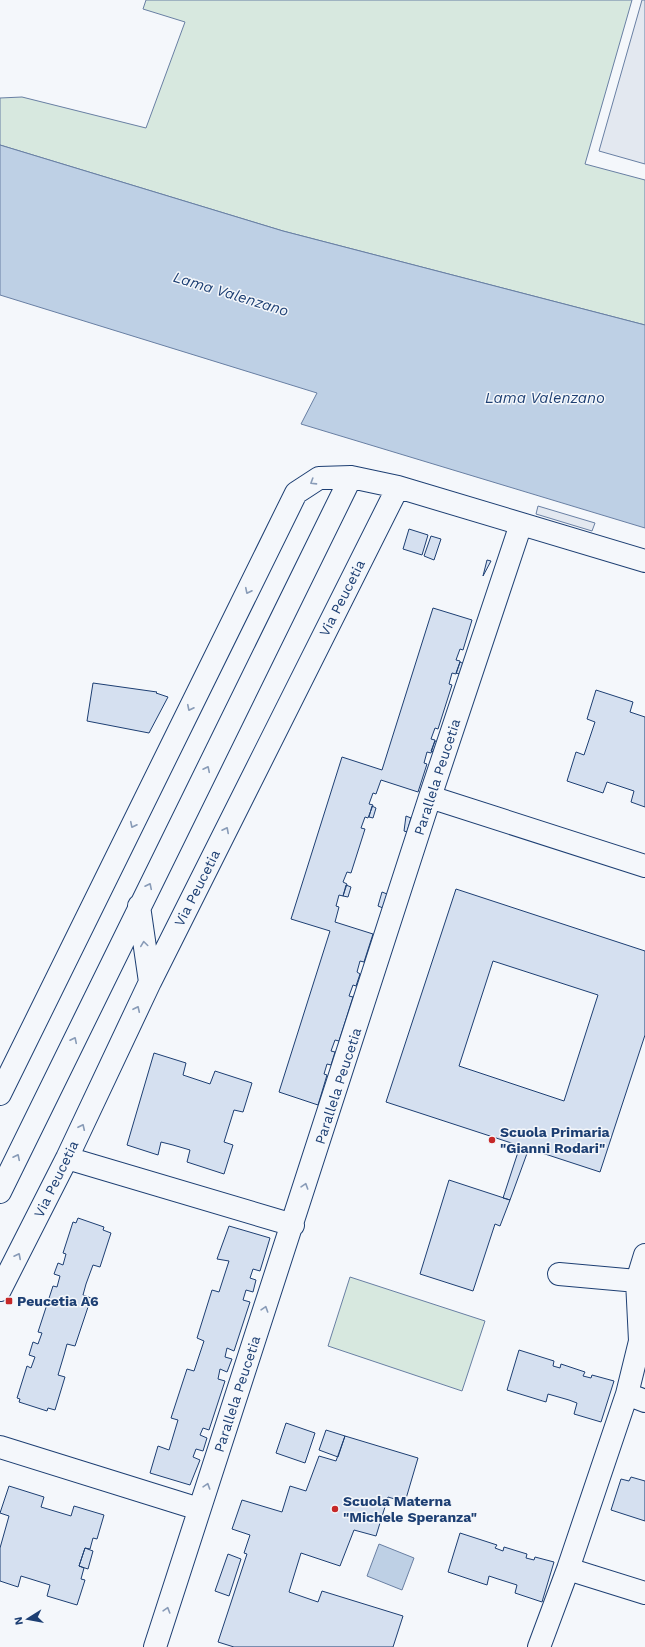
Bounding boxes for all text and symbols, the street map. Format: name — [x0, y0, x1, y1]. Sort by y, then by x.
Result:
water label: Lama Valenzano — [171, 268, 291, 320]
water label: Lama Valenzano — [485, 389, 605, 407]
one-way arrow — [310, 477, 317, 485]
street label: Via Peucetia — [316, 557, 368, 639]
one-way arrow — [245, 587, 252, 595]
one-way arrow — [187, 704, 195, 711]
street label: Parallela Peucetia — [411, 717, 463, 837]
one-way arrow — [202, 766, 210, 773]
one-way arrow — [130, 820, 138, 828]
one-way arrow — [221, 827, 229, 834]
street label: Via Peucetia — [171, 847, 223, 929]
one-way arrow — [144, 882, 152, 890]
one-way arrow — [140, 941, 149, 947]
one-way arrow — [132, 1006, 140, 1013]
street label: Parallela Peucetia — [312, 1026, 364, 1146]
one-way arrow — [69, 1037, 77, 1044]
one-way arrow — [77, 1123, 85, 1131]
place label: Scuola Primaria "Gianni Rodari" — [500, 1124, 611, 1156]
marker: Scuola Primaria "Gianni Rodari" — [487, 1135, 497, 1145]
street label: Via Peucetia — [31, 1138, 82, 1220]
one-way arrow — [12, 1154, 20, 1161]
one-way arrow — [301, 1182, 309, 1189]
one-way arrow — [13, 1252, 20, 1260]
place label: Peucetia A6 — [17, 1293, 99, 1309]
marker: Peucetia A6 — [4, 1296, 14, 1306]
one-way arrow — [260, 1306, 269, 1313]
street label: Parallela Peucetia — [211, 1334, 263, 1454]
one-way arrow — [202, 1483, 210, 1490]
place label: Scuola Materna "Michele Speranza" — [343, 1493, 477, 1525]
marker: Scuola Materna "Michele Speranza" — [330, 1504, 340, 1514]
north arrow — [8, 1599, 48, 1639]
one-way arrow — [162, 1606, 171, 1613]
text: N — [12, 1616, 26, 1626]

